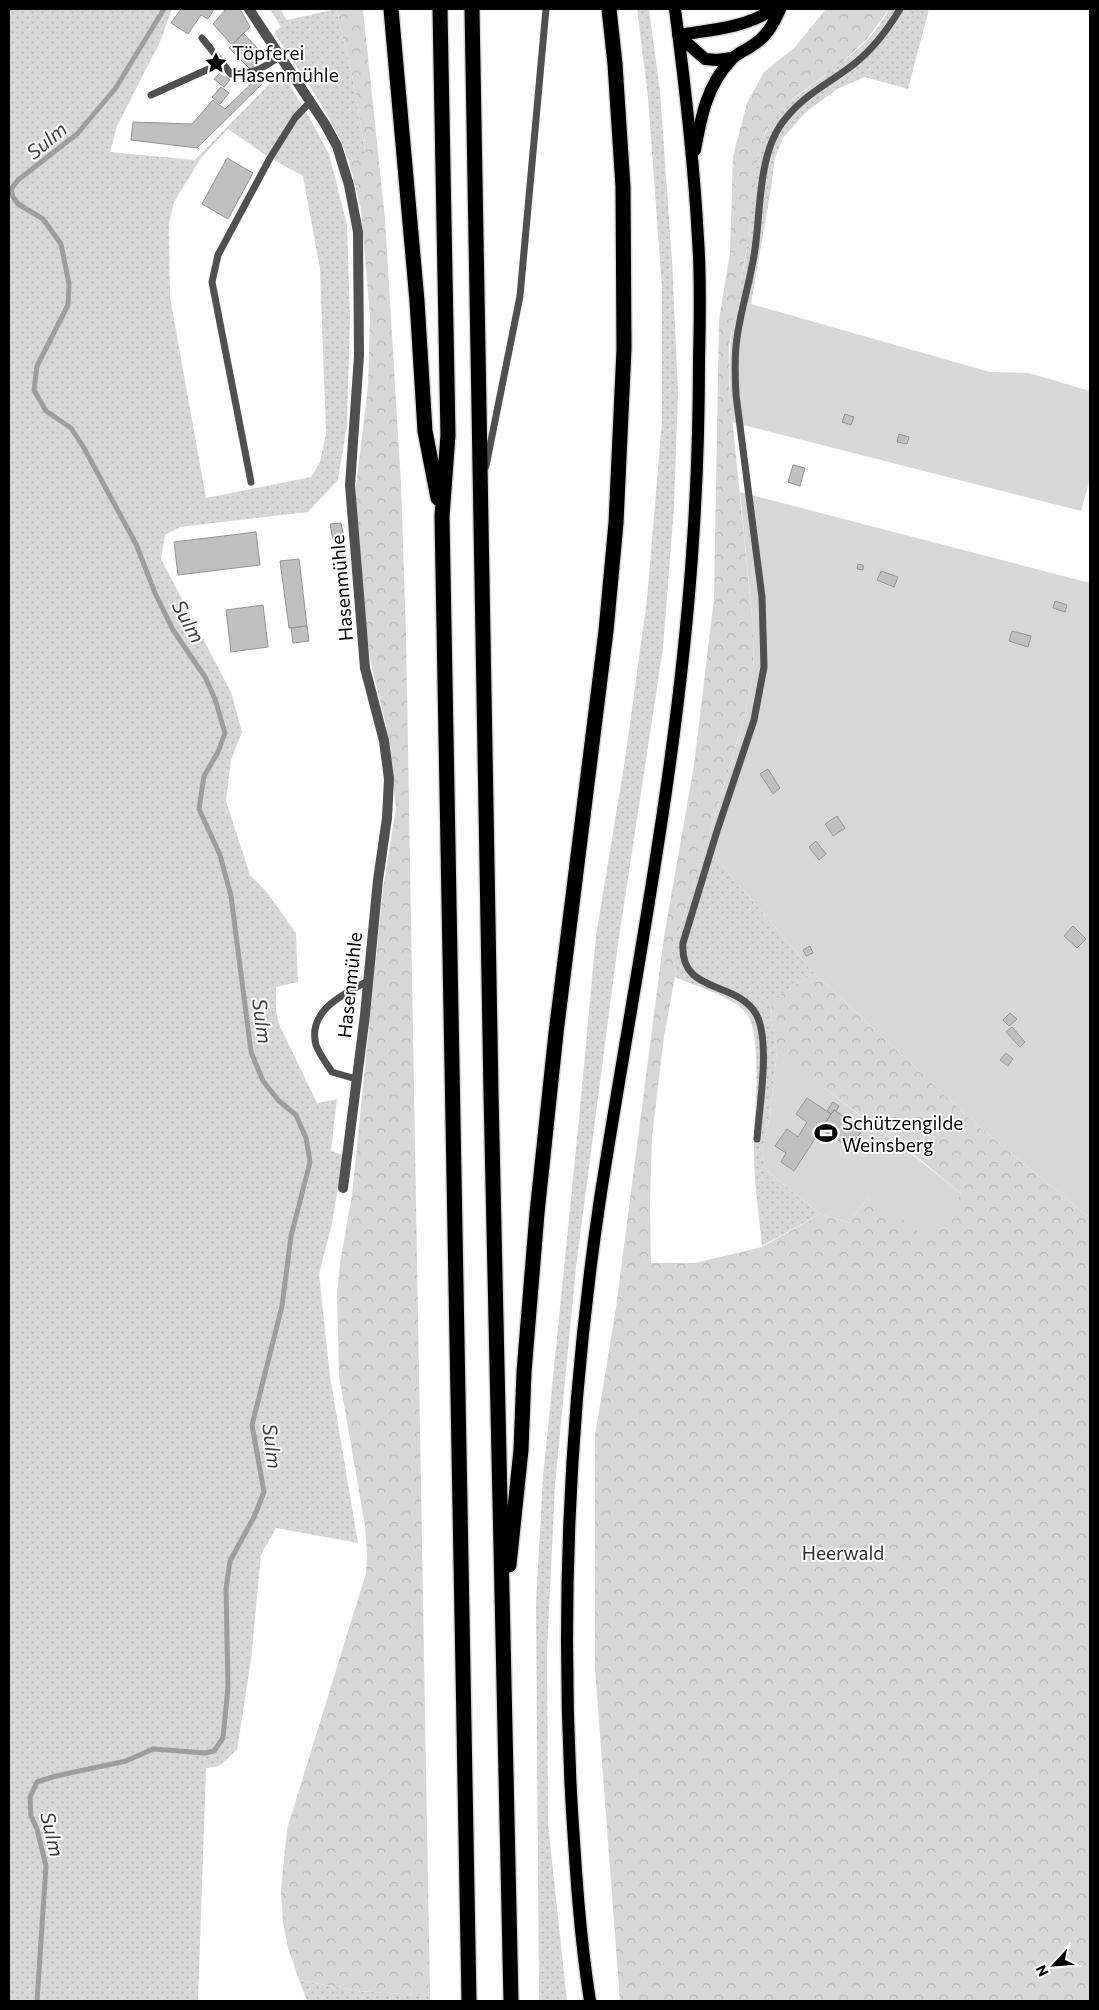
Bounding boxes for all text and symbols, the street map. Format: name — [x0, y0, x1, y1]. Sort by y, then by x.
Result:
place label: Töpferei Hasenmühle — [232, 41, 339, 86]
place icon: Töpferei Hasenmühle — [203, 50, 229, 76]
water label: Sulm — [21, 116, 71, 164]
street label: Hasenmühle — [325, 534, 357, 642]
water label: Sulm — [167, 595, 211, 647]
street label: Hasenmühle — [332, 931, 366, 1039]
water label: Sulm — [248, 997, 278, 1045]
place label: Schützengilde Weinsberg — [842, 1111, 963, 1156]
sports icon: Schützengilde Weinsberg — [813, 1120, 839, 1146]
water label: Sulm — [258, 1422, 288, 1470]
park label: Heerwald — [802, 1541, 884, 1564]
water label: Sulm — [36, 1809, 70, 1859]
north arrow — [1029, 1940, 1079, 1990]
text: N — [1032, 1962, 1052, 1979]

